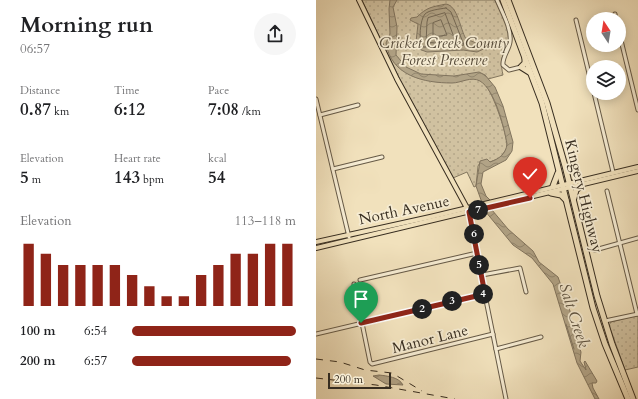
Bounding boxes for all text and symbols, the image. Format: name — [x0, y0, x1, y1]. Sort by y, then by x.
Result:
text: Morning run — [20, 10, 153, 40]
north arrow — [586, 12, 626, 52]
map controls — [586, 12, 626, 100]
button: share — [254, 13, 296, 55]
park label: Cricket Creek County Forest Preserve — [379, 33, 510, 70]
text: 06:57 — [20, 40, 50, 58]
button: layers — [586, 60, 626, 100]
text: Distance — [20, 83, 60, 98]
text: Time — [114, 83, 139, 98]
text: Pace — [208, 83, 229, 98]
text: 0.87 — [20, 98, 51, 121]
text: 6:12 — [114, 98, 145, 121]
text: 7:08 — [208, 98, 239, 121]
text: km — [51, 104, 69, 119]
text: /km — [239, 104, 261, 119]
street label: Kingery Highway — [560, 137, 608, 255]
text: Elevation — [20, 151, 64, 166]
text: Heart rate — [114, 151, 161, 166]
text: kcal — [208, 151, 226, 166]
pin — [513, 157, 547, 198]
icon: check — [519, 163, 541, 185]
text: 5 — [20, 166, 29, 189]
text: 143 — [114, 166, 140, 189]
text: 54 — [208, 166, 225, 189]
text: m — [29, 172, 41, 187]
text: bpm — [140, 172, 164, 187]
street label: North Avenue — [357, 191, 451, 229]
pin: 7 — [468, 200, 488, 220]
text: 7 — [475, 202, 481, 217]
text: Elevation — [20, 212, 72, 230]
text: 113–118 m — [234, 212, 296, 230]
pin: 6 — [464, 224, 484, 244]
text: 6 — [471, 226, 477, 241]
pin: 5 — [469, 255, 489, 275]
text: 5 — [476, 257, 482, 272]
water label: Salt Creek — [553, 280, 595, 350]
pin — [344, 282, 378, 323]
pin: 4 — [473, 284, 493, 304]
text: 4 — [480, 286, 486, 301]
icon: arrive — [350, 288, 372, 310]
pin: 3 — [442, 291, 462, 311]
text: 3 — [449, 293, 455, 308]
pin: 2 — [412, 299, 432, 319]
text: 2 — [419, 301, 425, 316]
street label: Manor Lane — [390, 320, 470, 358]
text: 100 m — [20, 322, 55, 340]
text: 6:54 — [84, 322, 107, 340]
text: 200 m — [20, 352, 55, 370]
text: 6:57 — [84, 352, 107, 370]
scale bar — [328, 371, 391, 390]
text: 200 m — [334, 372, 363, 387]

